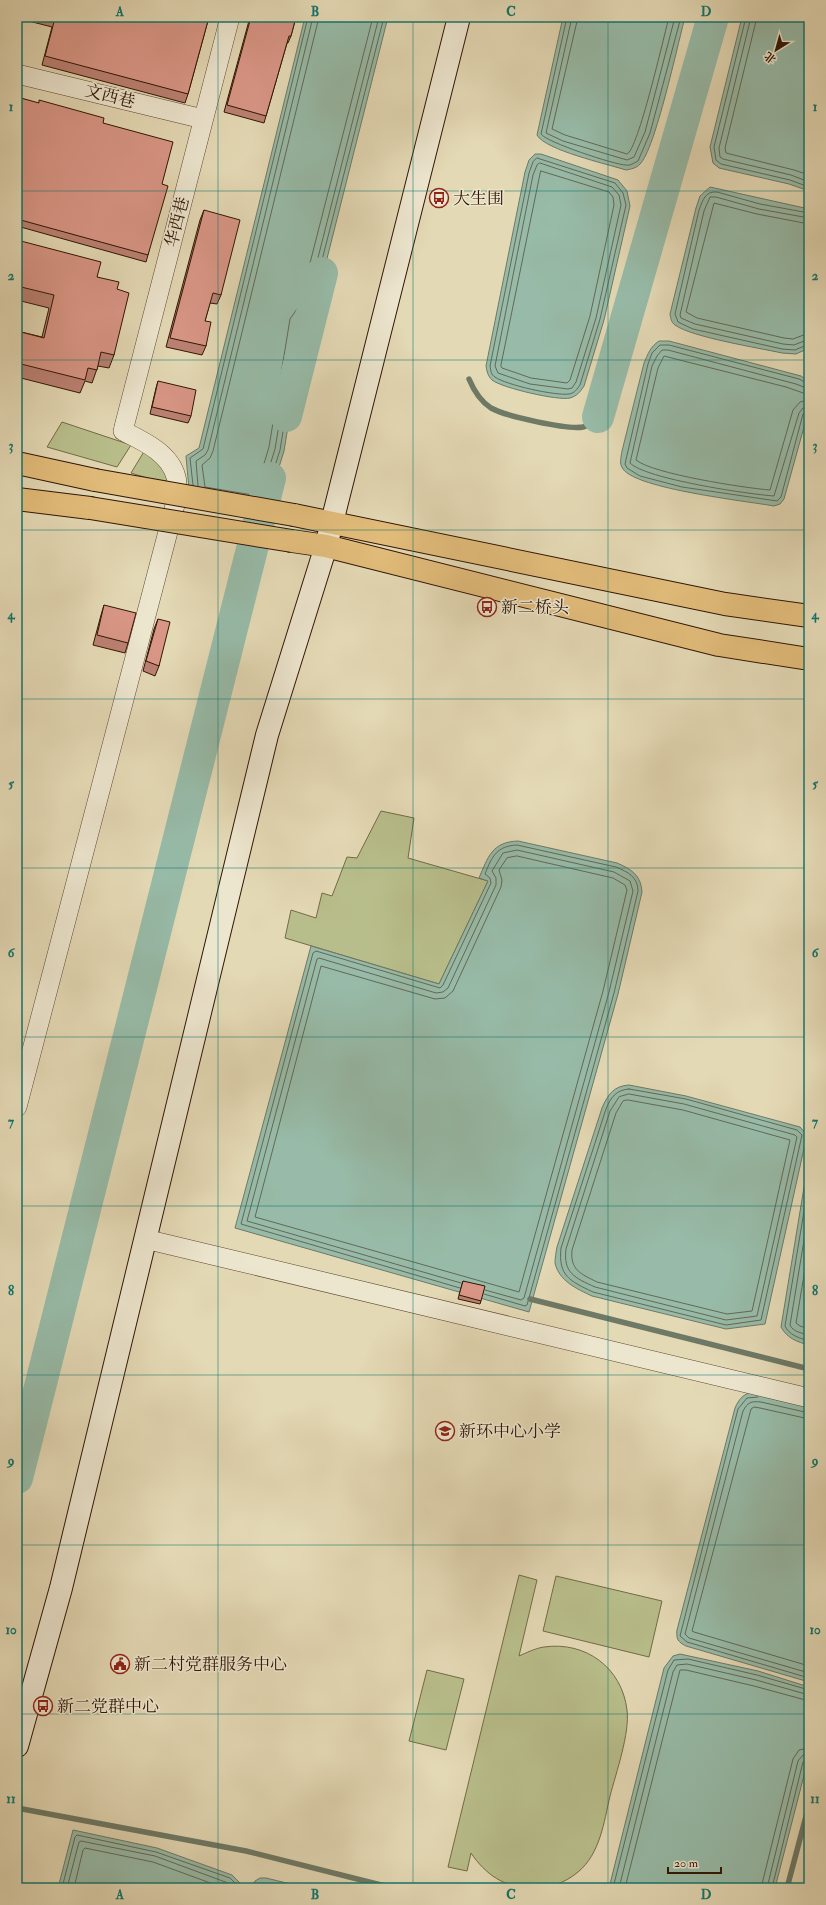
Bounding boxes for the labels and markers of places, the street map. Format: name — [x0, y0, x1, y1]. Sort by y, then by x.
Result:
bus stop icon: 大生围 — [428, 187, 450, 209]
place label: 大生围 — [453, 188, 504, 209]
bus stop icon: 新二桥头 — [476, 596, 498, 618]
place label: 新二桥头 — [501, 597, 569, 618]
school or university icon: 新环中心小学 — [434, 1420, 456, 1442]
place label: 新环中心小学 — [459, 1421, 561, 1442]
public building icon: 新二村党群服务中心 — [109, 1653, 131, 1675]
place label: 新二村党群服务中心 — [134, 1654, 287, 1675]
bus stop icon: 新二党群中心 — [32, 1695, 54, 1717]
place label: 新二党群中心 — [57, 1696, 159, 1717]

